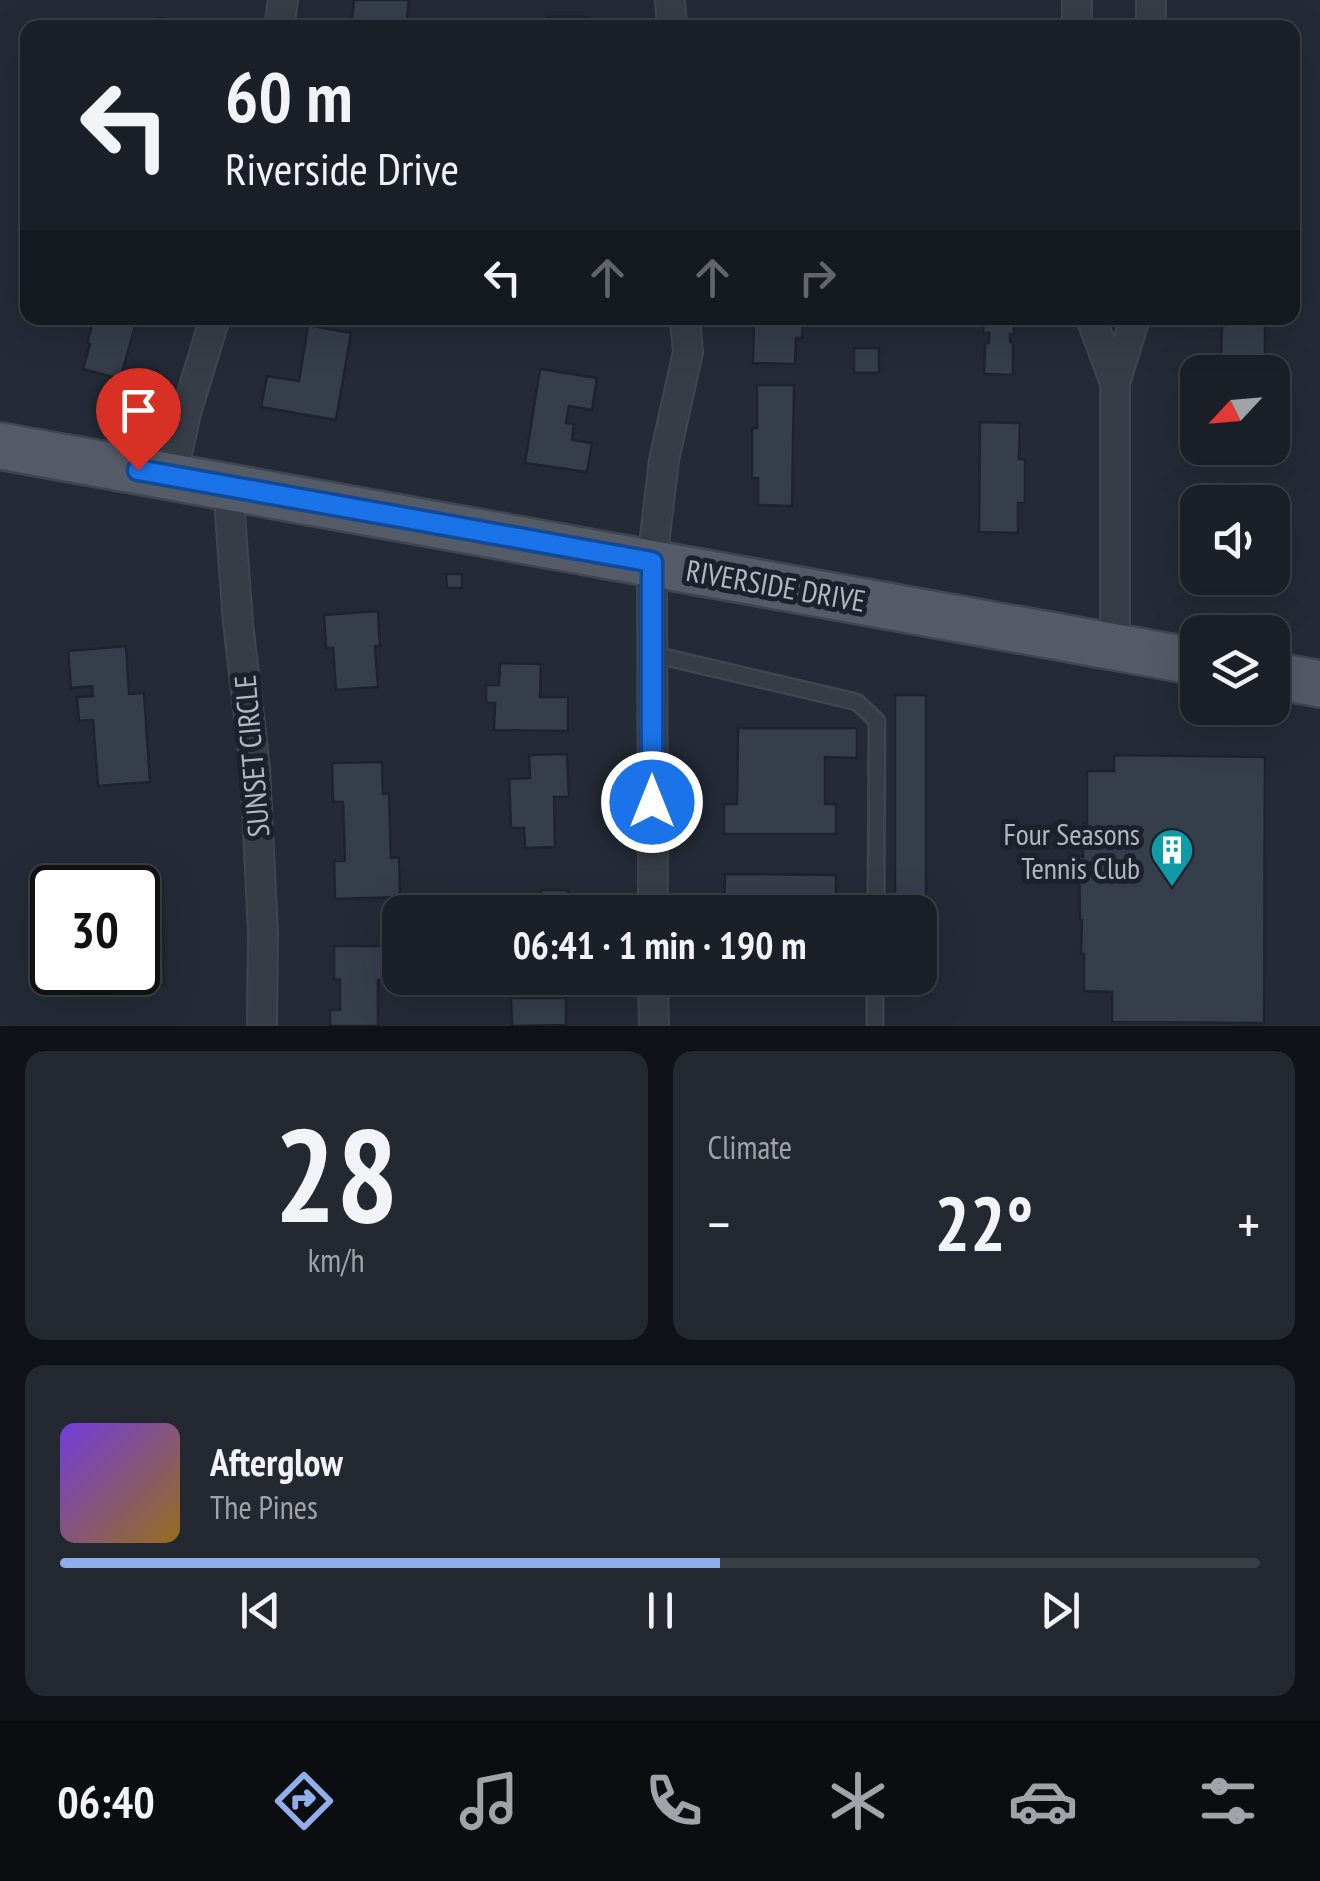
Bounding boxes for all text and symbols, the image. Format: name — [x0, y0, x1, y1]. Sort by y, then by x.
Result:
text: 60 m — [225, 51, 353, 141]
icon: left — [60, 60, 190, 190]
text: Riverside Drive — [225, 139, 459, 197]
icon: left — [475, 250, 530, 305]
icon: ahead — [580, 250, 635, 305]
icon: ahead — [685, 250, 740, 305]
icon: right — [790, 250, 845, 305]
north arrow — [1180, 355, 1290, 465]
map controls — [1180, 355, 1290, 725]
pin — [96, 368, 181, 471]
icon: arrive — [111, 383, 166, 438]
button: sound — [1180, 485, 1290, 595]
street label: RIVERSIDE DRIVE — [683, 550, 869, 620]
button: layers — [1180, 615, 1290, 725]
street label: SUNSET CIRCLE — [224, 673, 278, 839]
position arrow — [600, 750, 704, 854]
place label: Four Seasons Tennis Club — [1003, 814, 1140, 887]
building icon: Four Seasons Tennis Club — [1149, 827, 1195, 888]
speed limit sign: 30 — [30, 865, 160, 995]
text: 06:41 · 1 min · 190 m — [513, 920, 806, 969]
text: 28 — [274, 1090, 398, 1258]
text: Climate — [708, 1126, 792, 1168]
text: 22° — [934, 1175, 1033, 1272]
text: − — [708, 1188, 730, 1259]
text: + — [1237, 1188, 1260, 1259]
text: km/h — [308, 1239, 365, 1281]
text: Afterglow — [210, 1437, 343, 1486]
text: The Pines — [210, 1486, 318, 1528]
icon: previous — [233, 1583, 288, 1638]
icon: pause — [633, 1583, 688, 1638]
icon: next — [1033, 1583, 1088, 1638]
icon: directions — [269, 1766, 339, 1836]
icon: music — [454, 1766, 524, 1836]
icon: phone — [639, 1766, 709, 1836]
icon: climate — [823, 1766, 893, 1836]
icon: car — [1008, 1766, 1078, 1836]
icon: filters — [1193, 1766, 1263, 1836]
text: 06:40 — [57, 1772, 155, 1830]

